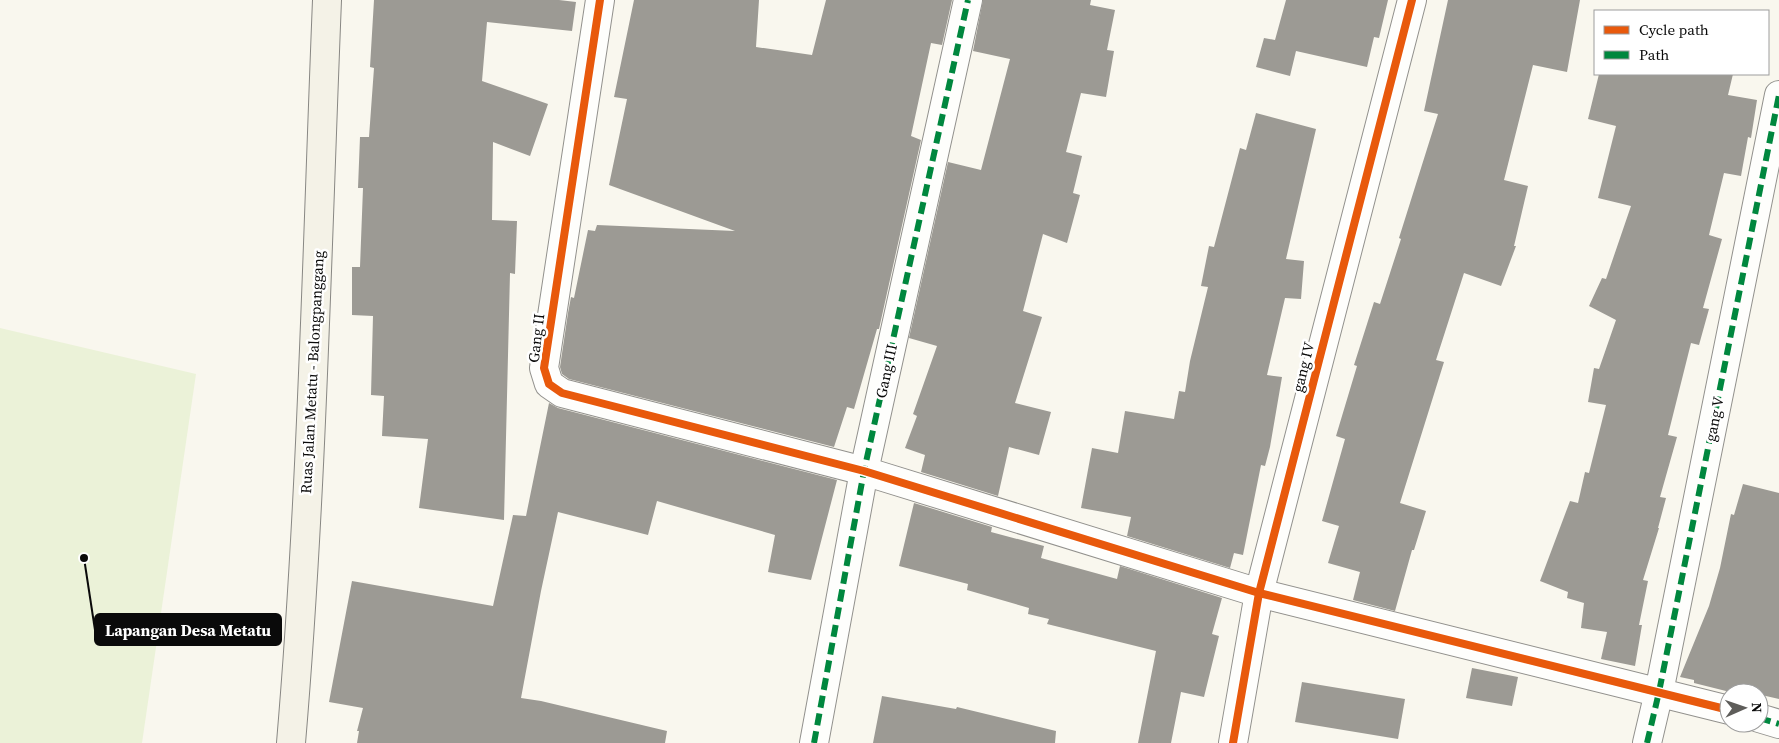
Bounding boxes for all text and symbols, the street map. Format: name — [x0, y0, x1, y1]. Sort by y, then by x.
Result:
legend — [1594, 10, 1769, 75]
text: Cycle path — [1639, 19, 1709, 40]
text: Path — [1639, 44, 1669, 65]
street label: Ruas Jalan Metatu - Balongpanggang — [295, 250, 329, 494]
street label: Gang II — [523, 312, 549, 364]
street label: gang IV — [1287, 340, 1319, 394]
street label: Gang III — [870, 342, 902, 400]
street label: gang V — [1699, 395, 1729, 443]
callout: Lapangan Desa Metatu — [95, 614, 281, 645]
text: Lapangan Desa Metatu — [105, 619, 271, 641]
north arrow — [1719, 683, 1769, 733]
text: N — [1747, 702, 1767, 713]

